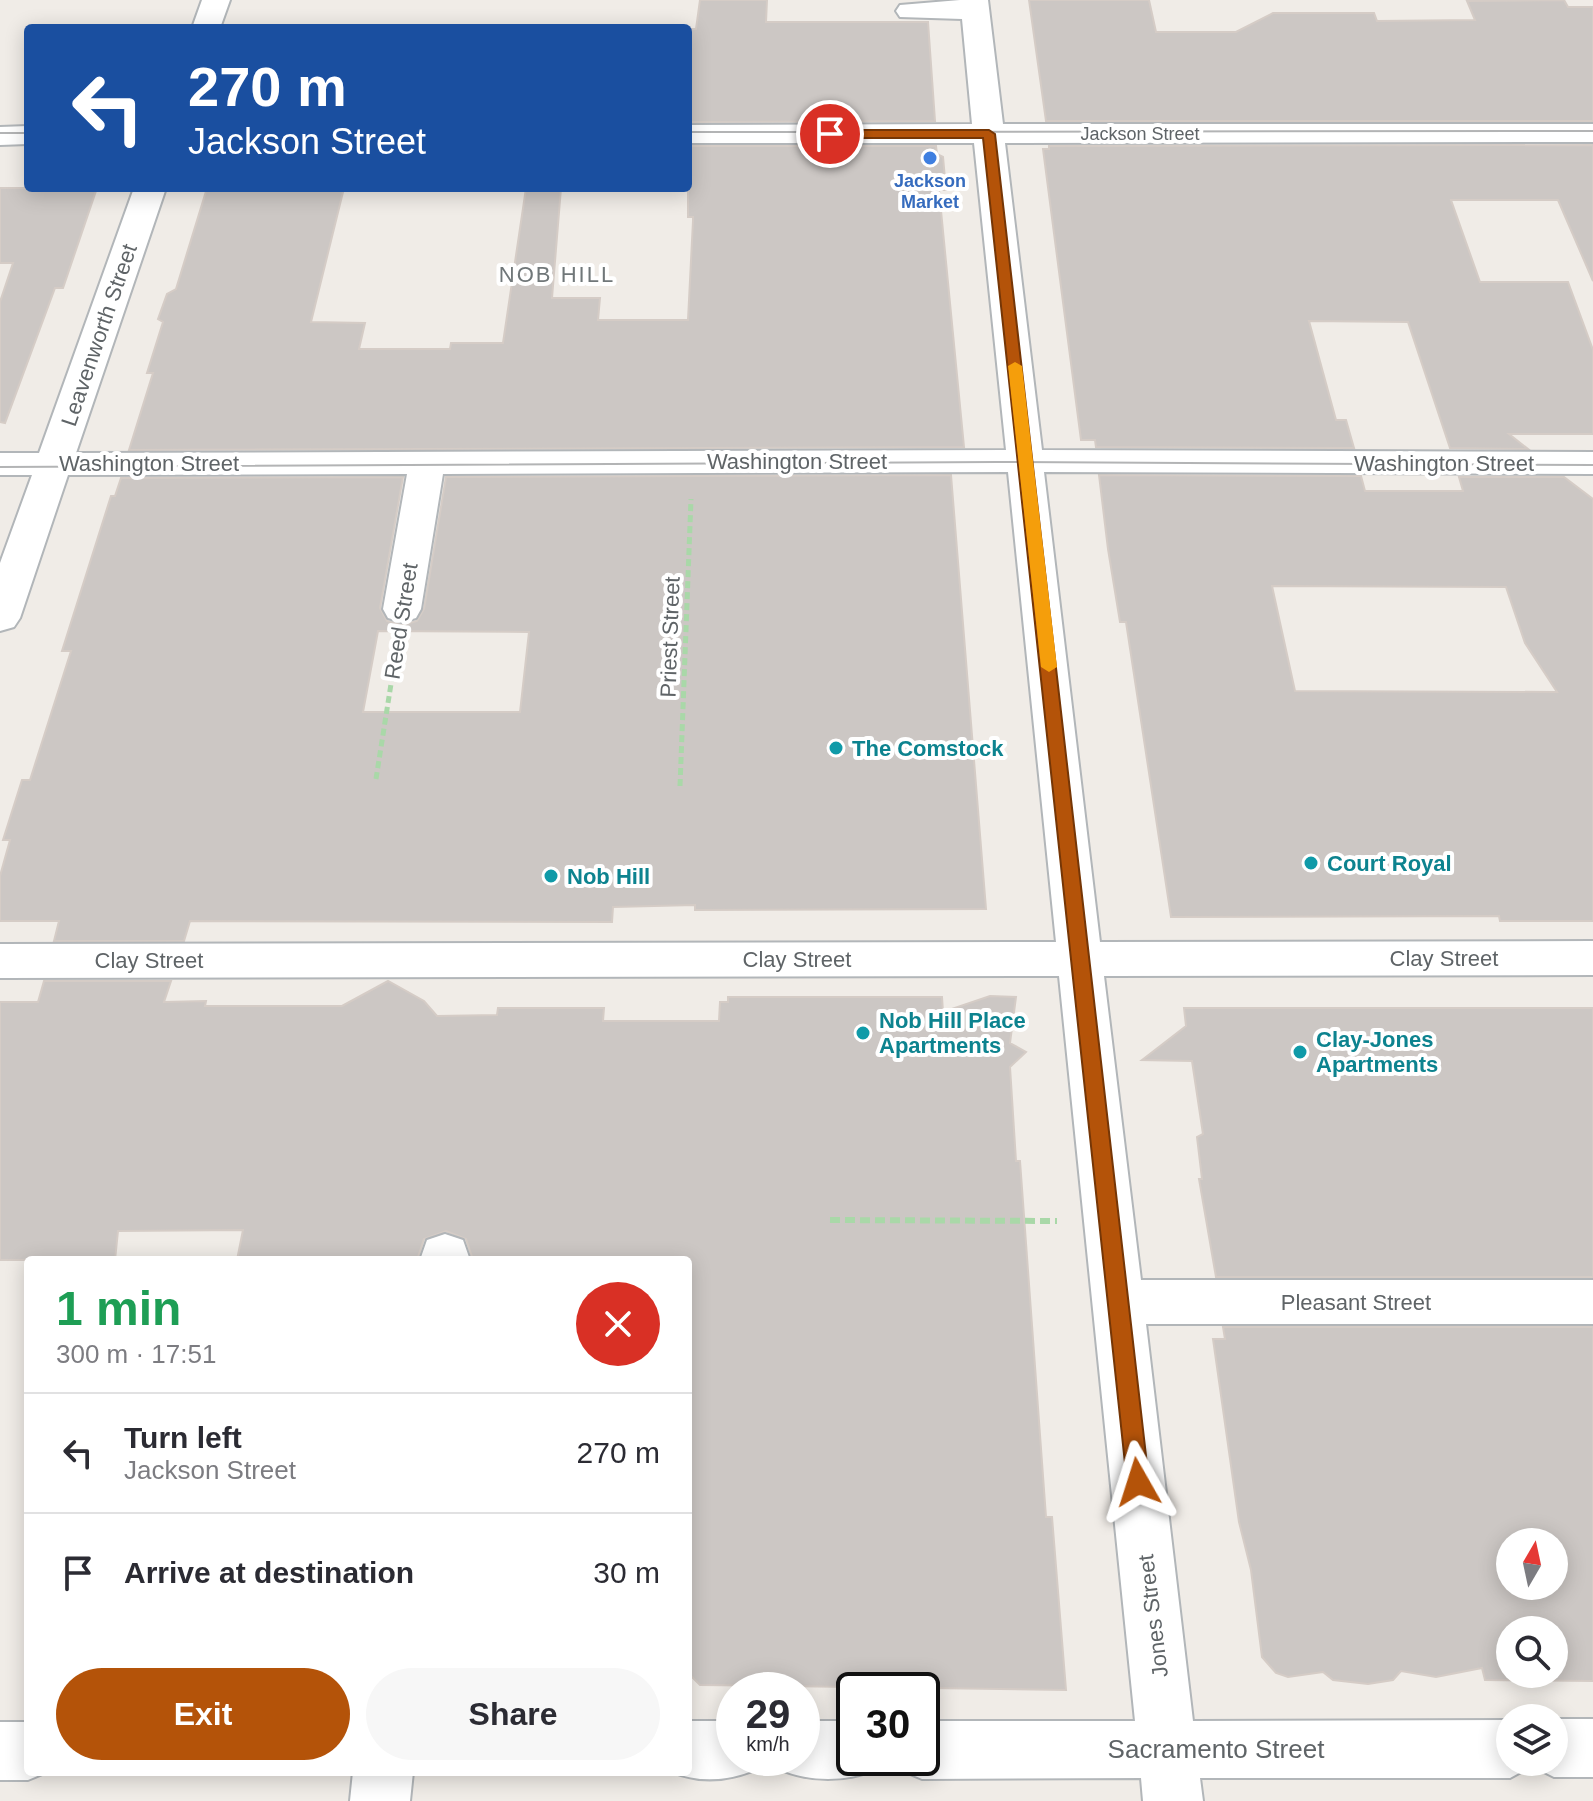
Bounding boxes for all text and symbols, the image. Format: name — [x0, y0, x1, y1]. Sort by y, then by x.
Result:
text: 270 m — [188, 55, 347, 118]
icon: left — [56, 56, 160, 160]
pin — [796, 100, 864, 168]
icon: arrive — [808, 112, 852, 156]
text: Jackson Street — [188, 121, 426, 162]
street label: Jackson Street — [1080, 124, 1200, 144]
marker: Jackson Market — [921, 149, 939, 167]
place label: Jackson Market — [894, 171, 966, 212]
street label: Leavenworth Street — [56, 241, 142, 429]
district label: NOB HILL — [499, 262, 615, 287]
street label: Washington Street — [707, 449, 887, 474]
street label: Washington Street — [59, 451, 239, 476]
street label: Washington Street — [1354, 451, 1534, 476]
street label: Reed Street — [379, 561, 423, 681]
street label: Priest Street — [655, 576, 685, 698]
place label: The Comstock — [852, 736, 1004, 761]
marker: The Comstock — [827, 739, 845, 757]
place label: Court Royal — [1327, 851, 1452, 876]
marker: Court Royal — [1302, 854, 1320, 872]
place label: Nob Hill — [567, 864, 650, 889]
marker: Nob Hill — [542, 867, 560, 885]
street label: Clay Street — [1390, 946, 1498, 971]
street label: Clay Street — [743, 947, 851, 972]
street label: Clay Street — [95, 948, 203, 973]
place label: Nob Hill Place Apartments — [879, 1008, 1026, 1058]
marker: Nob Hill Place Apartments — [854, 1024, 872, 1042]
place label: Clay-Jones Apartments — [1316, 1027, 1438, 1077]
marker: Clay-Jones Apartments — [1291, 1043, 1309, 1061]
text: 1 min — [56, 1282, 181, 1335]
button: close — [576, 1282, 660, 1366]
street label: Pleasant Street — [1281, 1290, 1431, 1315]
text: 300 m · 17:51 — [56, 1339, 216, 1369]
text: Turn left — [124, 1421, 242, 1454]
icon: left — [56, 1431, 100, 1475]
text: 270 m — [577, 1436, 660, 1469]
position arrow — [1096, 1440, 1180, 1524]
text: Jackson Street — [124, 1455, 296, 1485]
north arrow — [1496, 1528, 1568, 1600]
map controls — [1496, 1528, 1568, 1776]
icon: arrive — [56, 1551, 100, 1595]
street label: Jones Street — [1133, 1553, 1173, 1679]
text: Arrive at destination — [124, 1556, 414, 1589]
text: 30 m — [593, 1556, 660, 1589]
button: search — [1496, 1616, 1568, 1688]
button: Exit — [56, 1668, 350, 1760]
button: Share — [366, 1668, 660, 1760]
speed limit sign: 30 — [836, 1672, 940, 1776]
text: 29 — [746, 1692, 790, 1736]
button: layers — [1496, 1704, 1568, 1776]
text: km/h — [746, 1733, 790, 1755]
street label: Sacramento Street — [1108, 1734, 1325, 1764]

